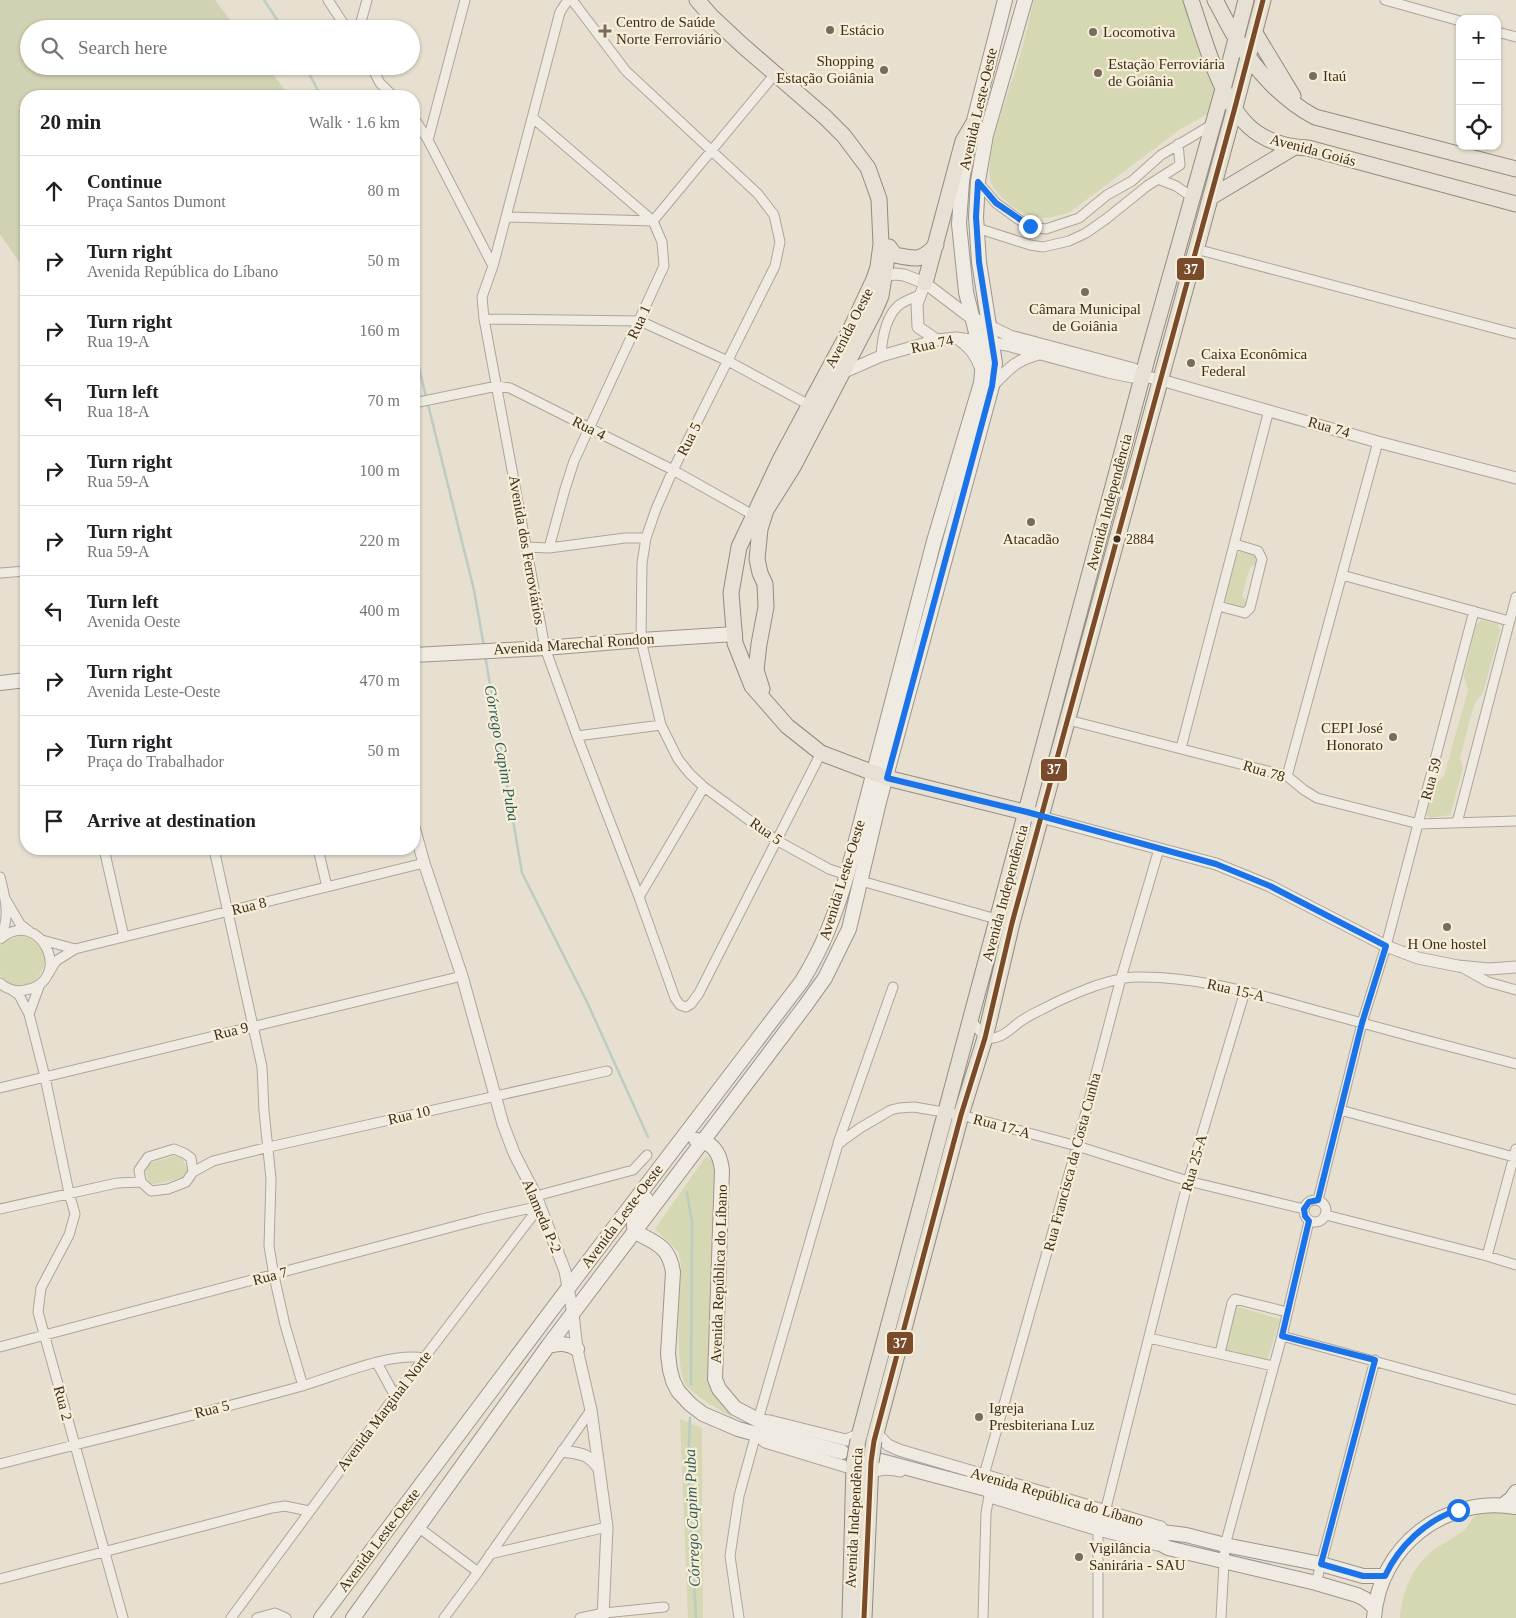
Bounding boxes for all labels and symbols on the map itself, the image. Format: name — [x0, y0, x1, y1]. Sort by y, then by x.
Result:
place label: Centro de Saúde Norte Ferroviário — [616, 14, 721, 47]
place label: Estácio — [840, 22, 884, 38]
marker: Centro de Saúde Norte Ferroviário — [598, 24, 612, 38]
marker: Estácio — [824, 24, 836, 36]
place label: Locomotiva — [1103, 24, 1176, 40]
marker: Locomotiva — [1087, 26, 1099, 38]
street label: Avenida Leste-Oeste — [956, 46, 1000, 172]
place label: Shopping Estação Goiânia — [776, 53, 874, 86]
place label: Estação Ferroviária de Goiânia — [1108, 56, 1225, 89]
marker: Shopping Estação Goiânia — [878, 64, 890, 76]
marker: Estação Ferroviária de Goiânia — [1092, 67, 1104, 79]
place label: Itaú — [1323, 68, 1347, 84]
marker: Itaú — [1307, 70, 1319, 82]
street label: Avenida Goiás — [1268, 131, 1358, 169]
route end — [1019, 215, 1042, 238]
line badge: 37 — [1176, 257, 1205, 281]
text: 37 — [1184, 262, 1198, 277]
street label: Avenida Oeste — [822, 285, 876, 371]
marker: Câmara Municipal de Goiânia — [1079, 286, 1091, 298]
place label: Câmara Municipal de Goiânia — [1029, 301, 1141, 334]
street label: Rua 1 — [624, 303, 654, 341]
street label: Rua 74 — [909, 332, 955, 356]
place label: Caixa Econômica Federal — [1201, 346, 1308, 379]
marker: Caixa Econômica Federal — [1185, 357, 1197, 369]
street label: Rua 4 — [570, 413, 609, 443]
street label: Rua 74 — [1306, 413, 1352, 441]
street label: Rua 5 — [674, 420, 704, 458]
street label: Avenida Independência — [1083, 432, 1135, 572]
street label: Avenida dos Ferroviários — [506, 474, 548, 626]
marker: Atacadão — [1025, 516, 1037, 528]
place label: Atacadão — [1003, 531, 1059, 547]
place label: 2884 — [1126, 532, 1154, 547]
marker: 2884 — [1112, 534, 1122, 544]
street label: Avenida Marechal Rondon — [493, 630, 656, 658]
water label: Córrego Capim Puba — [481, 684, 522, 823]
place label: CEPI José Honorato — [1321, 720, 1383, 753]
marker: CEPI José Honorato — [1387, 731, 1399, 743]
street label: Rua 59 — [1418, 756, 1444, 802]
street label: Rua 78 — [1241, 757, 1287, 785]
line badge: 37 — [1040, 758, 1068, 782]
text: 37 — [1047, 762, 1061, 777]
street label: Rua 5 — [747, 814, 785, 848]
street label: Avenida Leste-Oeste — [816, 818, 868, 942]
street label: Avenida Independência — [979, 823, 1031, 963]
street label: Rua 8 — [230, 894, 268, 918]
marker: H One hostel — [1441, 921, 1453, 933]
place label: H One hostel — [1407, 936, 1487, 952]
street label: Rua 15-A — [1206, 976, 1267, 1004]
street label: Rua 9 — [212, 1019, 250, 1043]
street label: Rua Francisca da Costa Cunha — [1040, 1071, 1104, 1253]
street label: Rua 10 — [386, 1102, 432, 1128]
street label: Rua 17-A — [972, 1111, 1033, 1141]
street label: Rua 25-A — [1178, 1132, 1210, 1193]
street label: Avenida Leste-Oeste — [578, 1161, 666, 1271]
street label: Alameda P-2 — [519, 1177, 565, 1255]
street label: Avenida República do Líbano — [708, 1184, 730, 1364]
street label: Rua 7 — [251, 1264, 290, 1288]
line badge: 37 — [886, 1331, 914, 1355]
text: 37 — [893, 1336, 907, 1351]
street label: Avenida Marginal Norte — [334, 1348, 435, 1474]
street label: Rua 2 — [51, 1384, 75, 1422]
street label: Rua 5 — [193, 1397, 231, 1421]
place label: Igreja Presbiteriana Luz — [989, 1400, 1095, 1433]
marker: Igreja Presbiteriana Luz — [973, 1411, 985, 1423]
street label: Avenida Independência — [842, 1447, 866, 1589]
water label: Córrego Capim Puba — [681, 1449, 704, 1587]
street label: Avenida República do Líbano — [969, 1465, 1145, 1529]
street label: Avenida Leste-Oeste — [335, 1485, 423, 1595]
route start — [1447, 1499, 1470, 1522]
place label: Vigilância Sanirária - SAU — [1089, 1540, 1186, 1573]
marker: Vigilância Sanirária - SAU — [1073, 1551, 1085, 1563]

